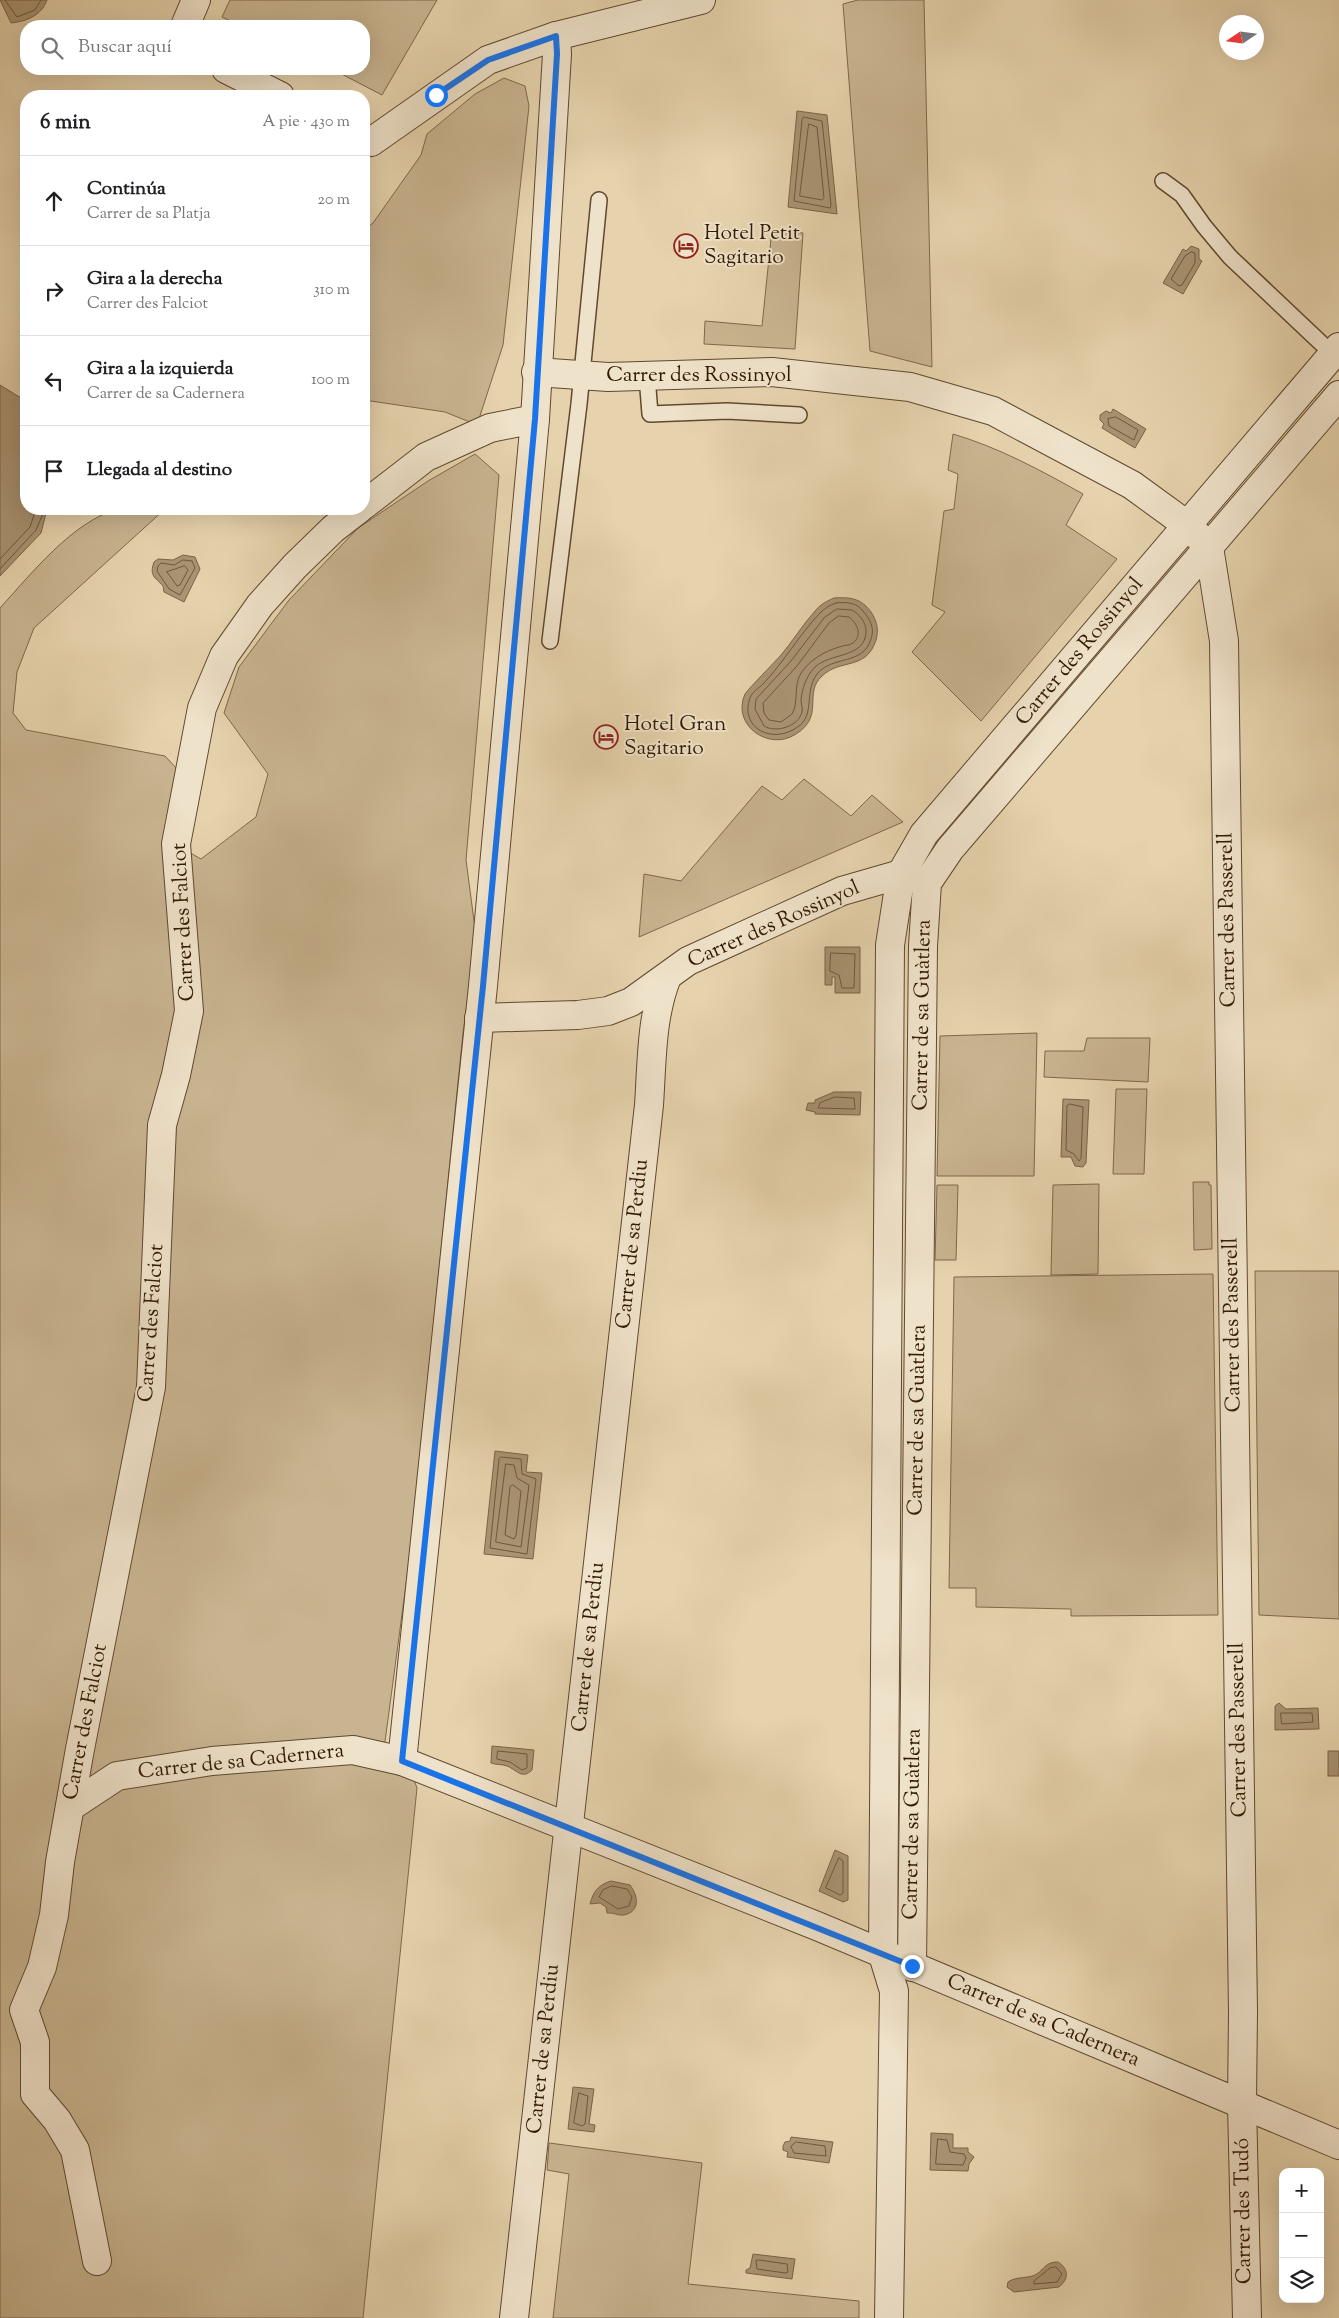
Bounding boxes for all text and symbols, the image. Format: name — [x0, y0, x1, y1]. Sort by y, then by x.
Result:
north arrow — [1219, 15, 1264, 60]
search box — [20, 20, 370, 75]
icon: search — [38, 34, 66, 62]
text: Buscar aquí — [78, 34, 172, 61]
route start — [425, 84, 448, 107]
text: 6 min — [40, 108, 91, 138]
text: A pie · 430 m — [262, 111, 350, 134]
text: Continúa — [87, 176, 166, 203]
icon: ahead — [40, 187, 68, 215]
text: 20 m — [317, 189, 350, 212]
text: Carrer de sa Platja — [87, 203, 211, 226]
place label: Hotel Petit Sagitario — [704, 219, 800, 273]
hotel icon: Hotel Petit Sagitario — [673, 233, 699, 259]
text: Gira a la derecha — [87, 266, 222, 293]
icon: right — [40, 277, 68, 305]
text: 310 m — [313, 279, 350, 302]
text: Carrer des Falciot — [87, 293, 208, 316]
text: Gira a la izquierda — [87, 356, 233, 383]
street label: Carrer des Rossinyol — [606, 361, 792, 391]
icon: left — [40, 367, 68, 395]
text: 100 m — [311, 369, 350, 392]
text: Carrer de sa Cadernera — [87, 383, 245, 406]
icon: arrive — [40, 457, 68, 485]
text: Llegada al destino — [87, 457, 232, 484]
street label: Carrer des Rossinyol — [1009, 571, 1151, 733]
place label: Hotel Gran Sagitario — [624, 710, 726, 764]
hotel icon: Hotel Gran Sagitario — [593, 724, 619, 750]
street label: Carrer des Passerell — [1211, 832, 1245, 1008]
street label: Carrer des Falciot — [165, 842, 203, 1002]
street label: Carrer des Rossinyol — [683, 873, 865, 976]
street label: Carrer de sa Guàtlera — [906, 919, 940, 1111]
street label: Carrer de sa Perdiu — [609, 1158, 657, 1330]
street label: Carrer des Passerell — [1216, 1237, 1250, 1413]
street label: Carrer des Falciot — [132, 1243, 172, 1403]
street label: Carrer de sa Guàtlera — [901, 1324, 935, 1516]
street label: Carrer de sa Perdiu — [565, 1561, 613, 1733]
street label: Carrer des Falciot — [56, 1641, 116, 1803]
street label: Carrer des Passerell — [1222, 1642, 1256, 1818]
street label: Carrer de sa Guàtlera — [896, 1728, 930, 1920]
street label: Carrer de sa Cadernera — [136, 1736, 346, 1788]
route end — [901, 1955, 924, 1978]
street label: Carrer de sa Perdiu — [520, 1963, 568, 2135]
street label: Carrer de sa Cadernera — [942, 1967, 1144, 2075]
street label: Carrer des Tudó — [1228, 2138, 1260, 2284]
map controls — [1279, 2168, 1324, 2303]
button: + — [1279, 2168, 1324, 2213]
button: − — [1279, 2213, 1324, 2258]
button: layers — [1279, 2258, 1324, 2303]

